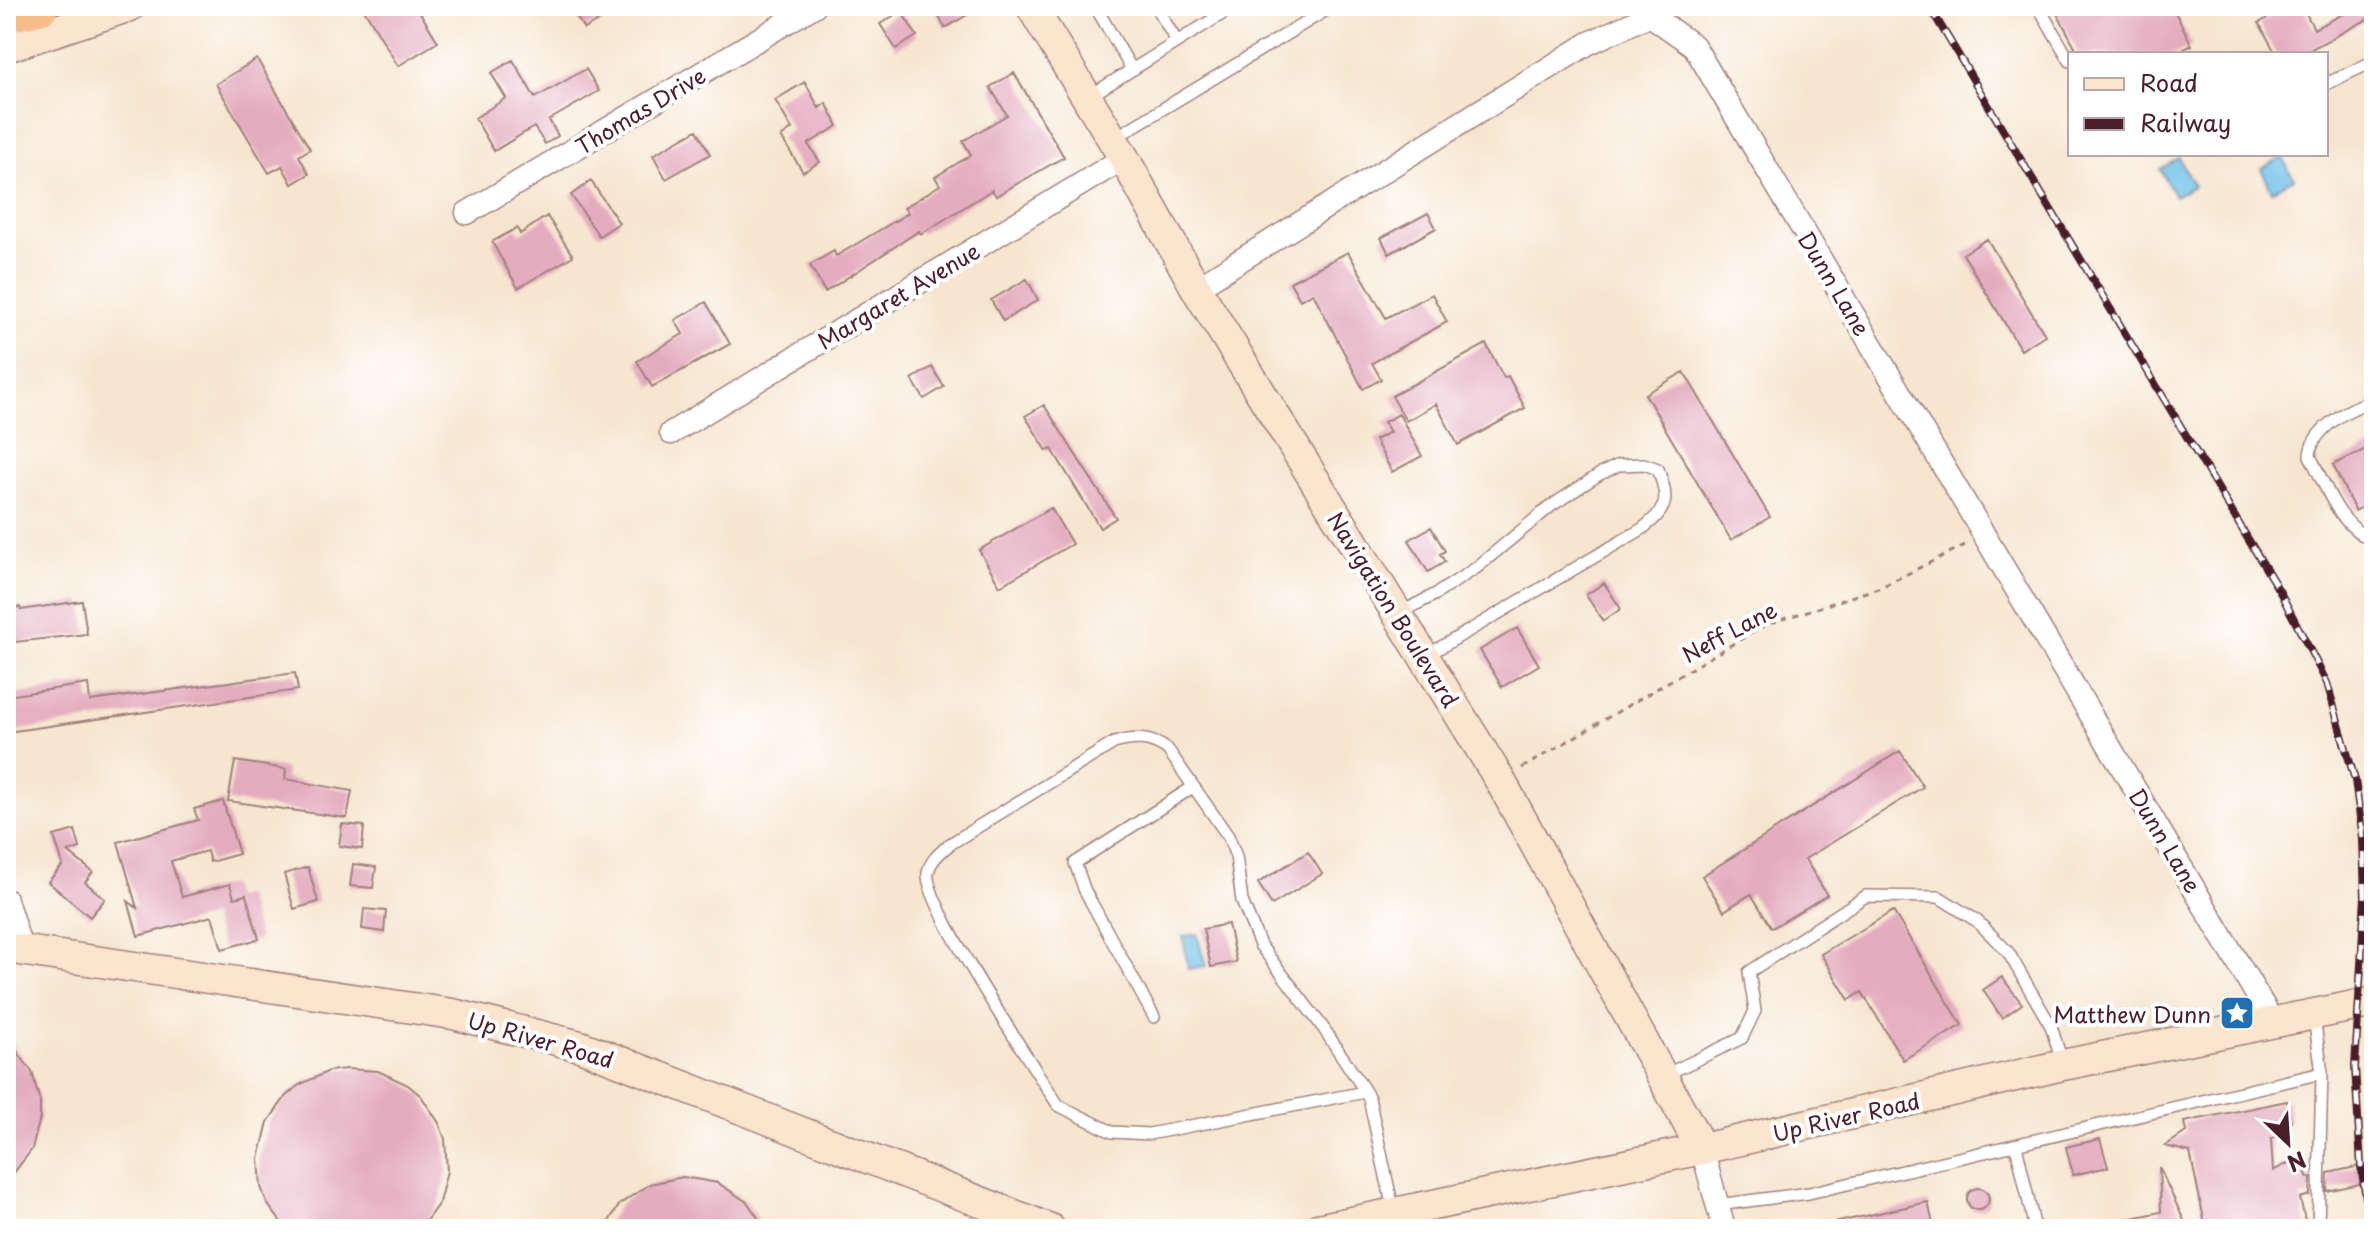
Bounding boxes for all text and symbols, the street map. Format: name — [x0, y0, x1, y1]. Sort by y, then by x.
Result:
legend — [2068, 52, 2328, 156]
street label: Thomas Drive — [569, 58, 711, 162]
text: Road — [2140, 64, 2198, 100]
text: Railway — [2140, 104, 2231, 140]
street label: Dunn Lane — [1791, 224, 1879, 342]
street label: Margaret Avenue — [811, 233, 985, 357]
street label: Navigation Boulevard — [1320, 505, 1468, 713]
street label: Neff Lane — [1676, 592, 1782, 670]
street label: Dunn Lane — [2122, 781, 2210, 899]
place icon: Matthew Dunn — [2218, 994, 2256, 1032]
place label: Matthew Dunn — [2054, 997, 2211, 1030]
street label: Up River Road — [464, 1002, 618, 1076]
street label: Up River Road — [1769, 1083, 1923, 1149]
north arrow — [2248, 1103, 2328, 1183]
text: N — [2282, 1144, 2312, 1181]

